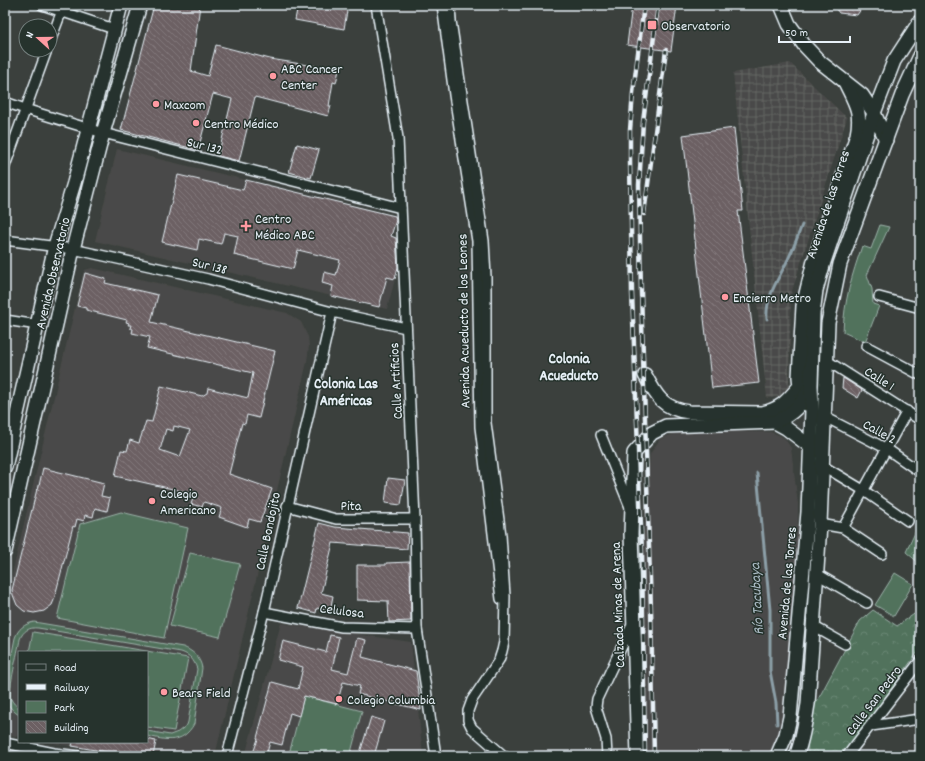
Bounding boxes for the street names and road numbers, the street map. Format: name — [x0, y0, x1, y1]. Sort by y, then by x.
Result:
street label: Sur 132 — [185, 133, 224, 161]
street label: Avenida de las Torres — [802, 148, 856, 261]
street label: Avenida Observatorio — [31, 216, 77, 331]
street label: Avenida Acueducto de los Leones — [453, 233, 477, 408]
street label: Sur 138 — [190, 253, 230, 281]
street label: Calle Artificios — [385, 342, 409, 420]
street label: Calle 1 — [860, 363, 898, 397]
street label: Calle 2 — [859, 415, 899, 450]
street label: Calle Bondojito — [251, 491, 287, 572]
street label: Pita — [340, 497, 362, 517]
street label: Avenida de las Torres — [773, 526, 803, 640]
street label: Calzada Minas de Arena — [607, 541, 631, 668]
street label: Celulosa — [318, 599, 365, 625]
street label: Calle San Pedro — [842, 662, 907, 740]

